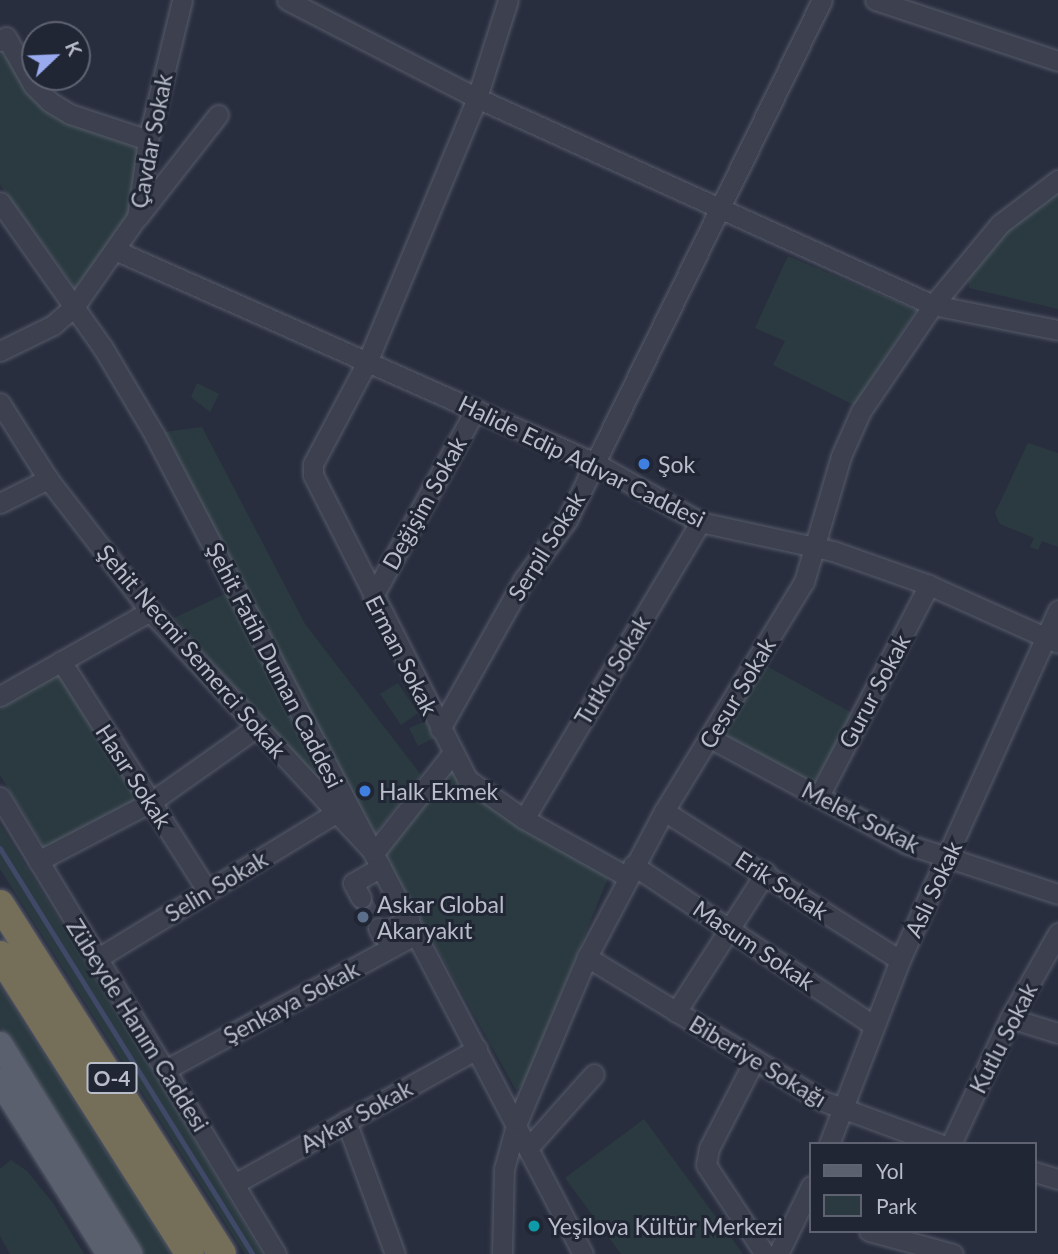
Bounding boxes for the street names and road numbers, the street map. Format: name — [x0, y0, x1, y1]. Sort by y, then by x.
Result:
street label: Çavdar Sokak — [124, 71, 178, 211]
street label: Halide Edip Adıvar Caddesi — [454, 389, 710, 533]
street label: Değişim Sokak — [376, 432, 472, 574]
street label: Serpil Sokak — [502, 487, 590, 605]
street label: Şehit Fatih Duman Caddesi — [201, 538, 349, 792]
street label: Şehit Necmi Semerci Sokak — [92, 539, 292, 763]
street label: Erman Sokak — [360, 591, 444, 719]
street label: Tutku Sokak — [569, 610, 655, 730]
street label: Gurur Sokak — [832, 629, 916, 753]
street label: Cesur Sokak — [693, 633, 781, 753]
street label: Hasır Sokak — [90, 719, 178, 833]
street label: Melek Sokak — [797, 776, 925, 858]
street label: Aslı Sokak — [899, 837, 967, 941]
street label: Selin Sokak — [160, 845, 272, 927]
street label: Erik Sokak — [731, 845, 833, 925]
street label: Masum Sokak — [688, 894, 820, 996]
street label: Zübeyde Hanım Caddesi — [61, 914, 215, 1136]
street label: Şenkaya Sokak — [219, 955, 363, 1049]
street label: Kutlu Sokak — [963, 978, 1043, 1098]
street label: Biberiye Sokağı — [685, 1009, 831, 1113]
road number: O-4 — [86, 1060, 138, 1096]
street label: Aykar Sokak — [295, 1074, 417, 1158]

